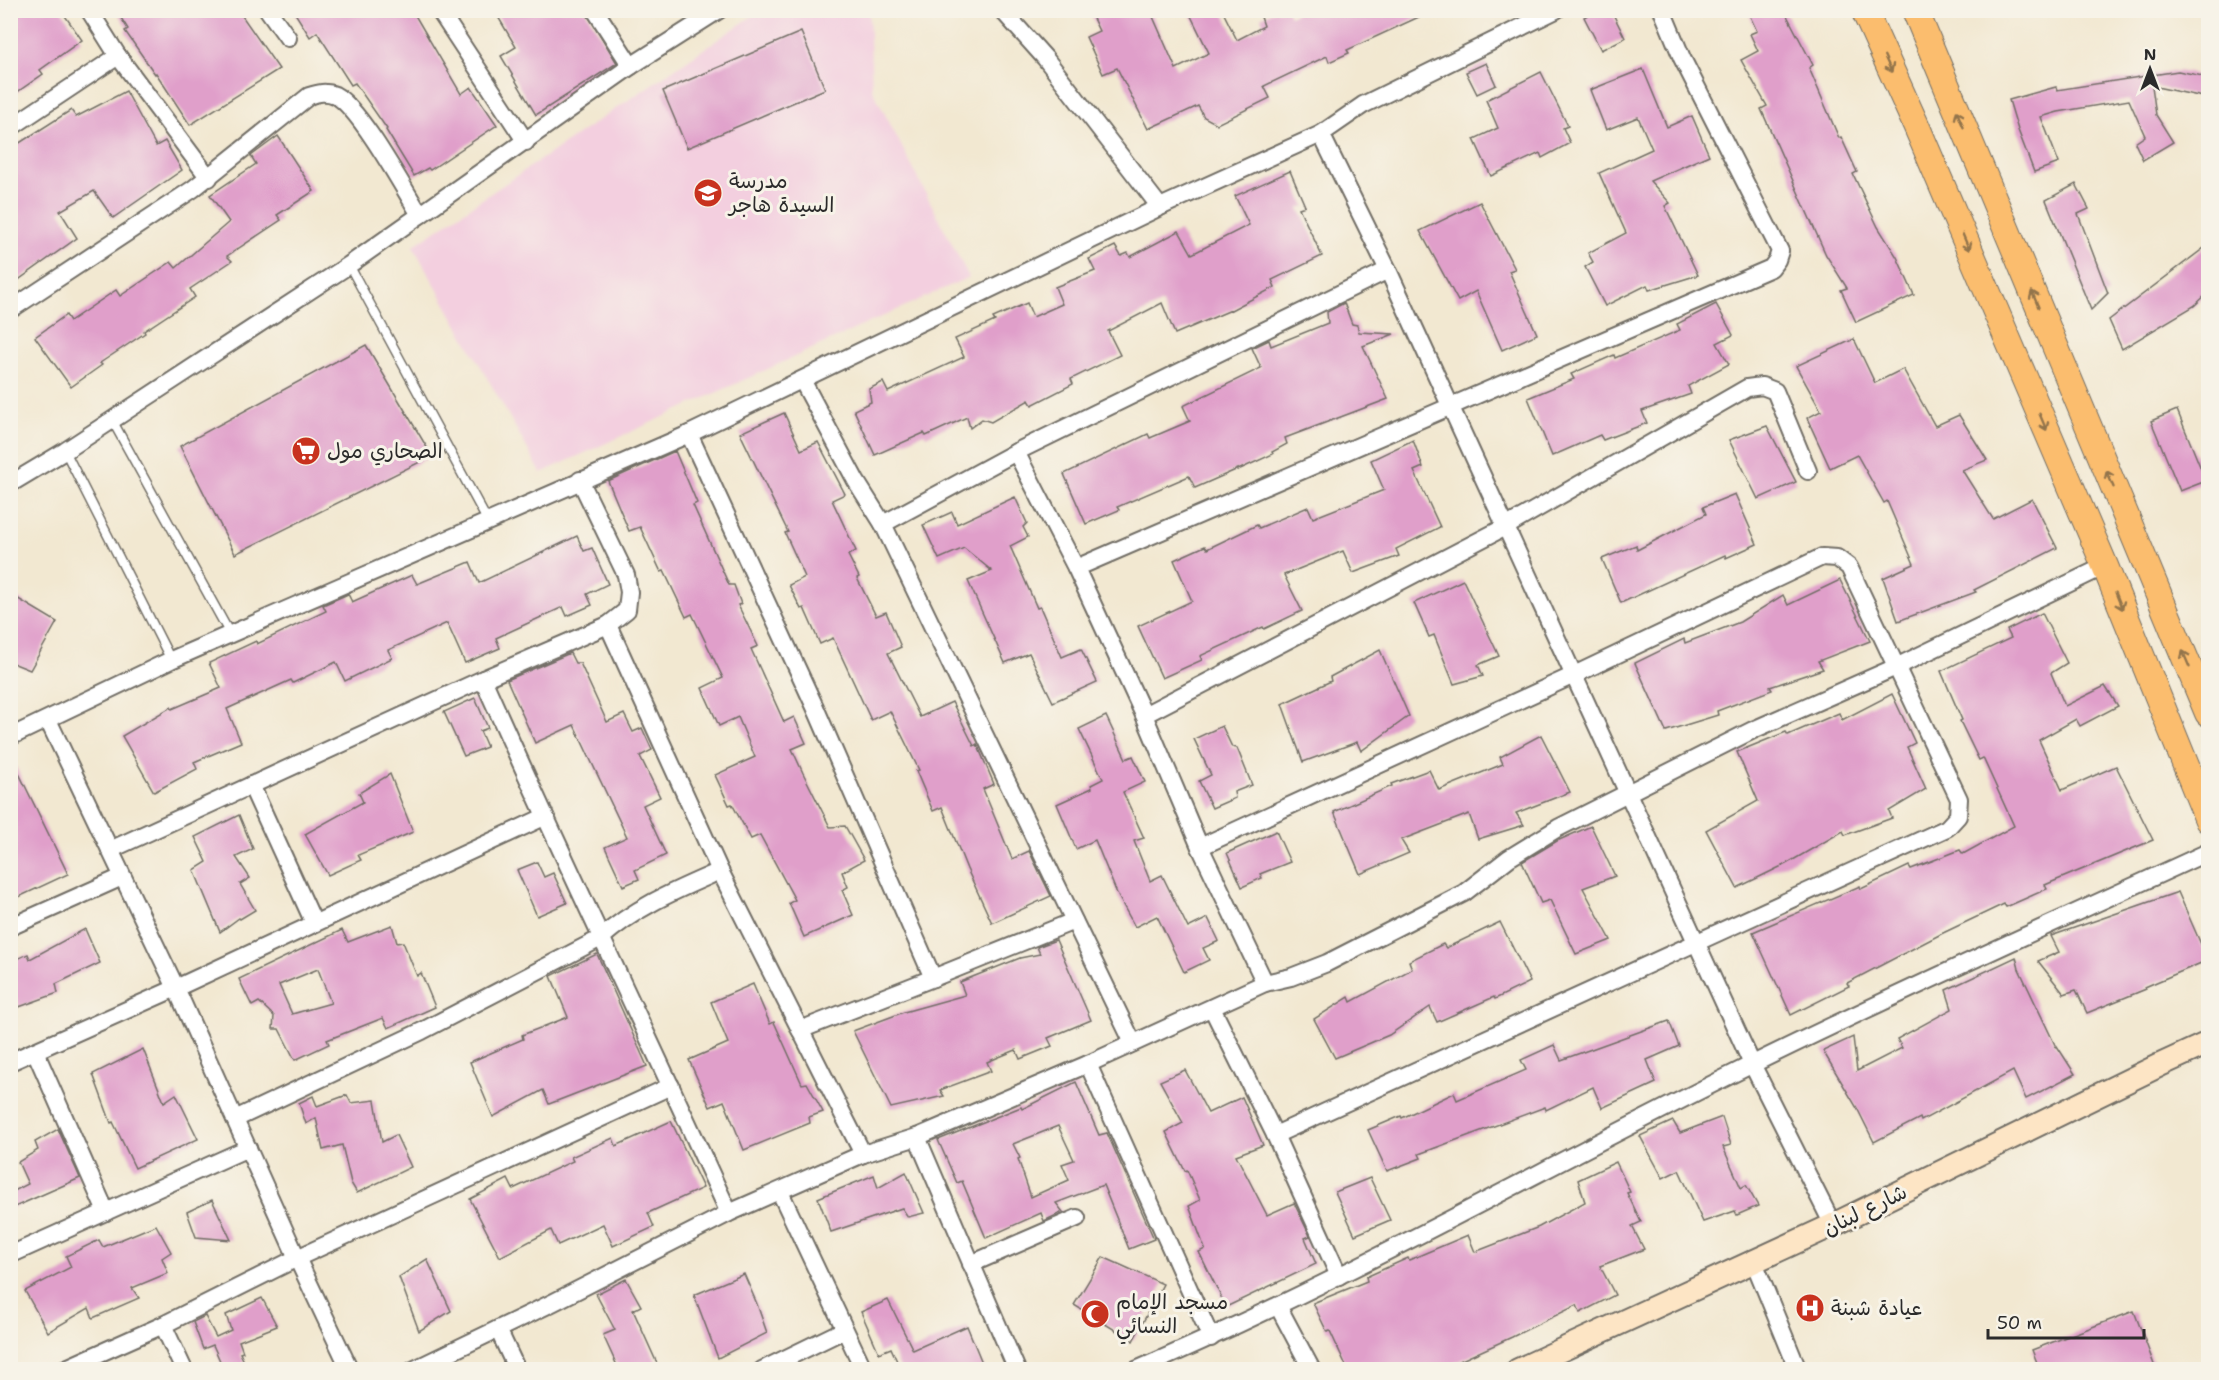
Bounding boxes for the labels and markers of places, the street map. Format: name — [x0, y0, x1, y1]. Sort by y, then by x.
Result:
place label: مدرسة السيدة هاجر — [727, 167, 834, 219]
school or university icon: مدرسة السيدة هاجر — [692, 177, 724, 209]
supermarket icon: الصحاري مول — [290, 435, 322, 467]
place label: الصحاري مول — [327, 437, 443, 466]
place label: مسجد الإمام النسائي — [1116, 1288, 1228, 1345]
hospital icon: عيادة شبنة — [1794, 1292, 1826, 1324]
place label: عيادة شبنة — [1831, 1294, 1922, 1322]
mosque icon: مسجد الإمام النسائي — [1079, 1298, 1111, 1330]

